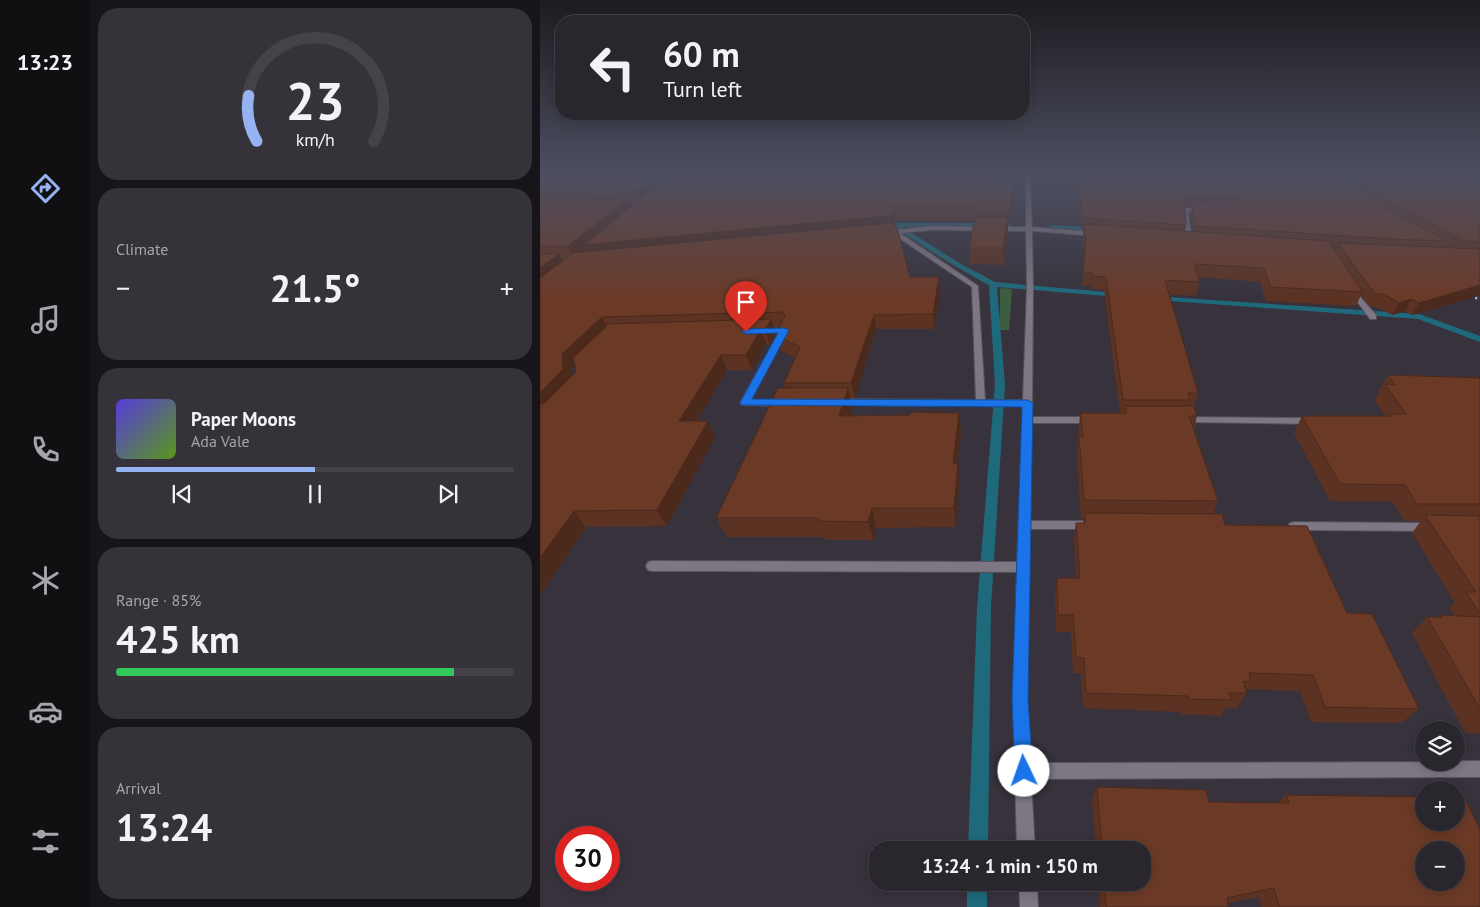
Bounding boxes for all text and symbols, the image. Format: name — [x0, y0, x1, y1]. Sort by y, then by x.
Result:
text: 60 m — [663, 31, 740, 77]
icon: left — [580, 35, 645, 100]
text: 13:23 — [17, 48, 73, 76]
text: 23 — [286, 67, 344, 134]
text: Turn left — [663, 75, 742, 103]
text: km/h — [295, 128, 335, 151]
icon: directions — [28, 171, 63, 206]
text: Climate — [116, 239, 168, 259]
text: 21.5° — [270, 263, 360, 312]
text: − — [116, 269, 130, 306]
text: + — [500, 269, 514, 306]
pin — [725, 281, 767, 332]
icon: arrive — [732, 288, 760, 316]
icon: music — [28, 302, 63, 337]
text: Paper Moons — [191, 407, 296, 431]
text: Ada Vale — [191, 431, 250, 451]
icon: phone — [28, 432, 63, 467]
icon: previous — [168, 480, 196, 508]
icon: pause — [301, 480, 329, 508]
icon: next — [434, 480, 462, 508]
icon: climate — [28, 563, 63, 598]
text: Range · 85% — [116, 590, 201, 610]
text: 425 km — [116, 614, 240, 663]
icon: car — [28, 694, 63, 729]
map controls — [1415, 721, 1465, 891]
button: layers — [1415, 721, 1465, 771]
position arrow — [997, 744, 1049, 796]
text: Arrival — [116, 778, 161, 798]
button: + — [1415, 781, 1465, 831]
text: 13:24 — [116, 802, 212, 851]
icon: filters — [28, 824, 63, 859]
speed limit sign: 30 — [555, 826, 620, 891]
button: − — [1415, 841, 1465, 891]
text: 13:24 · 1 min · 150 m — [922, 854, 1098, 878]

